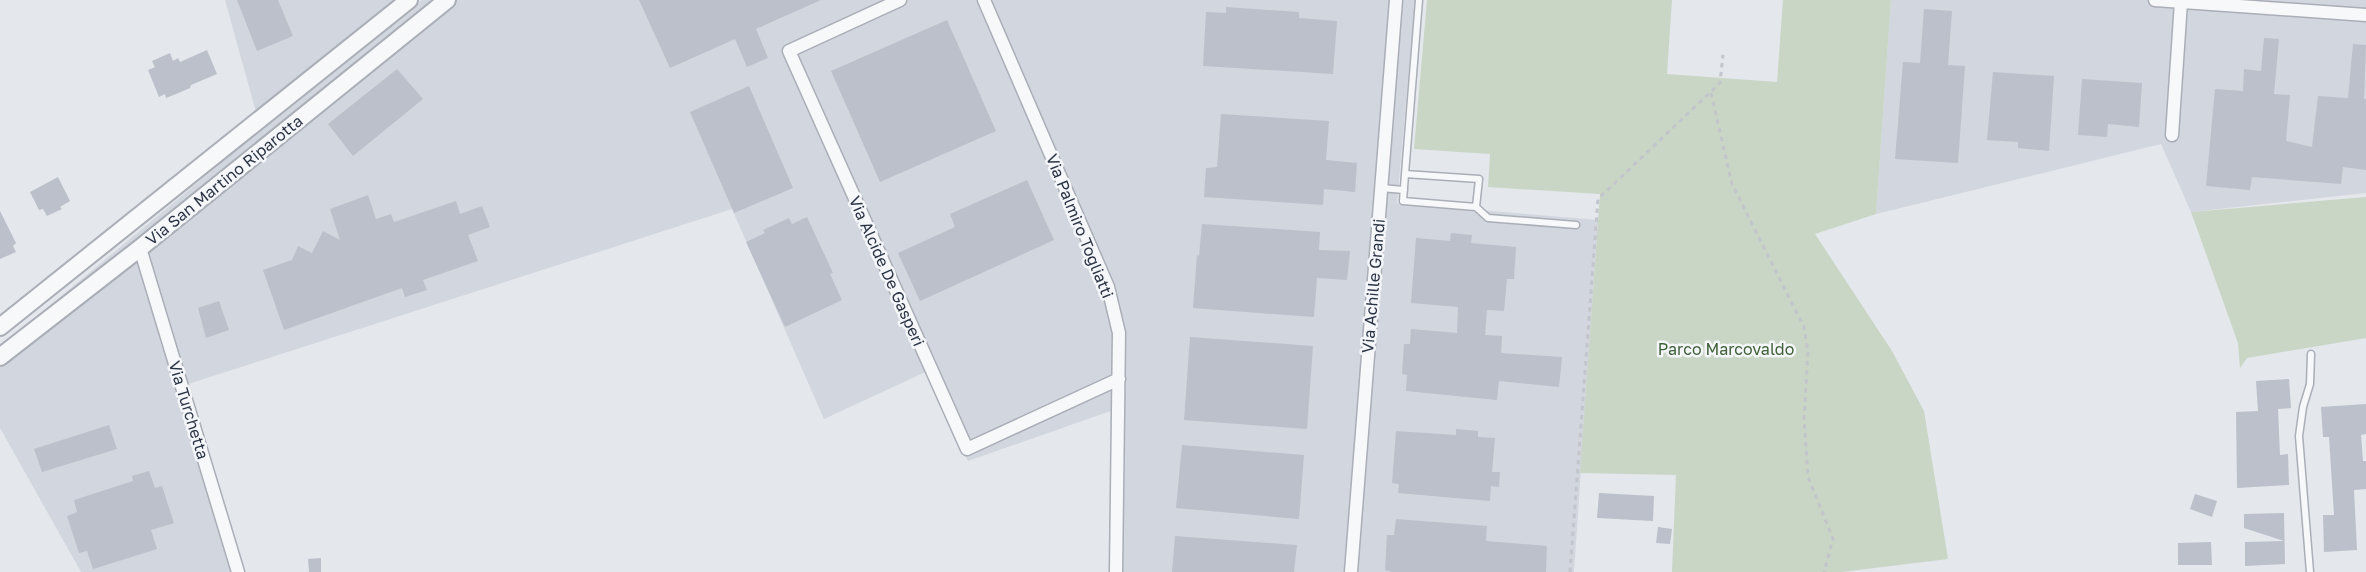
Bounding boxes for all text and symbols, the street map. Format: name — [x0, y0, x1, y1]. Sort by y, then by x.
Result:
street label: Via San Martino Riparotta — [142, 111, 306, 249]
street label: Via Palmiro Togliatti — [1042, 151, 1118, 301]
street label: Via Alcide De Gasperi — [845, 193, 929, 349]
street label: Via Achille Grandi — [1357, 218, 1389, 354]
park label: Parco Marcovaldo — [1658, 339, 1794, 359]
street label: Via Turchetta — [165, 358, 213, 462]

